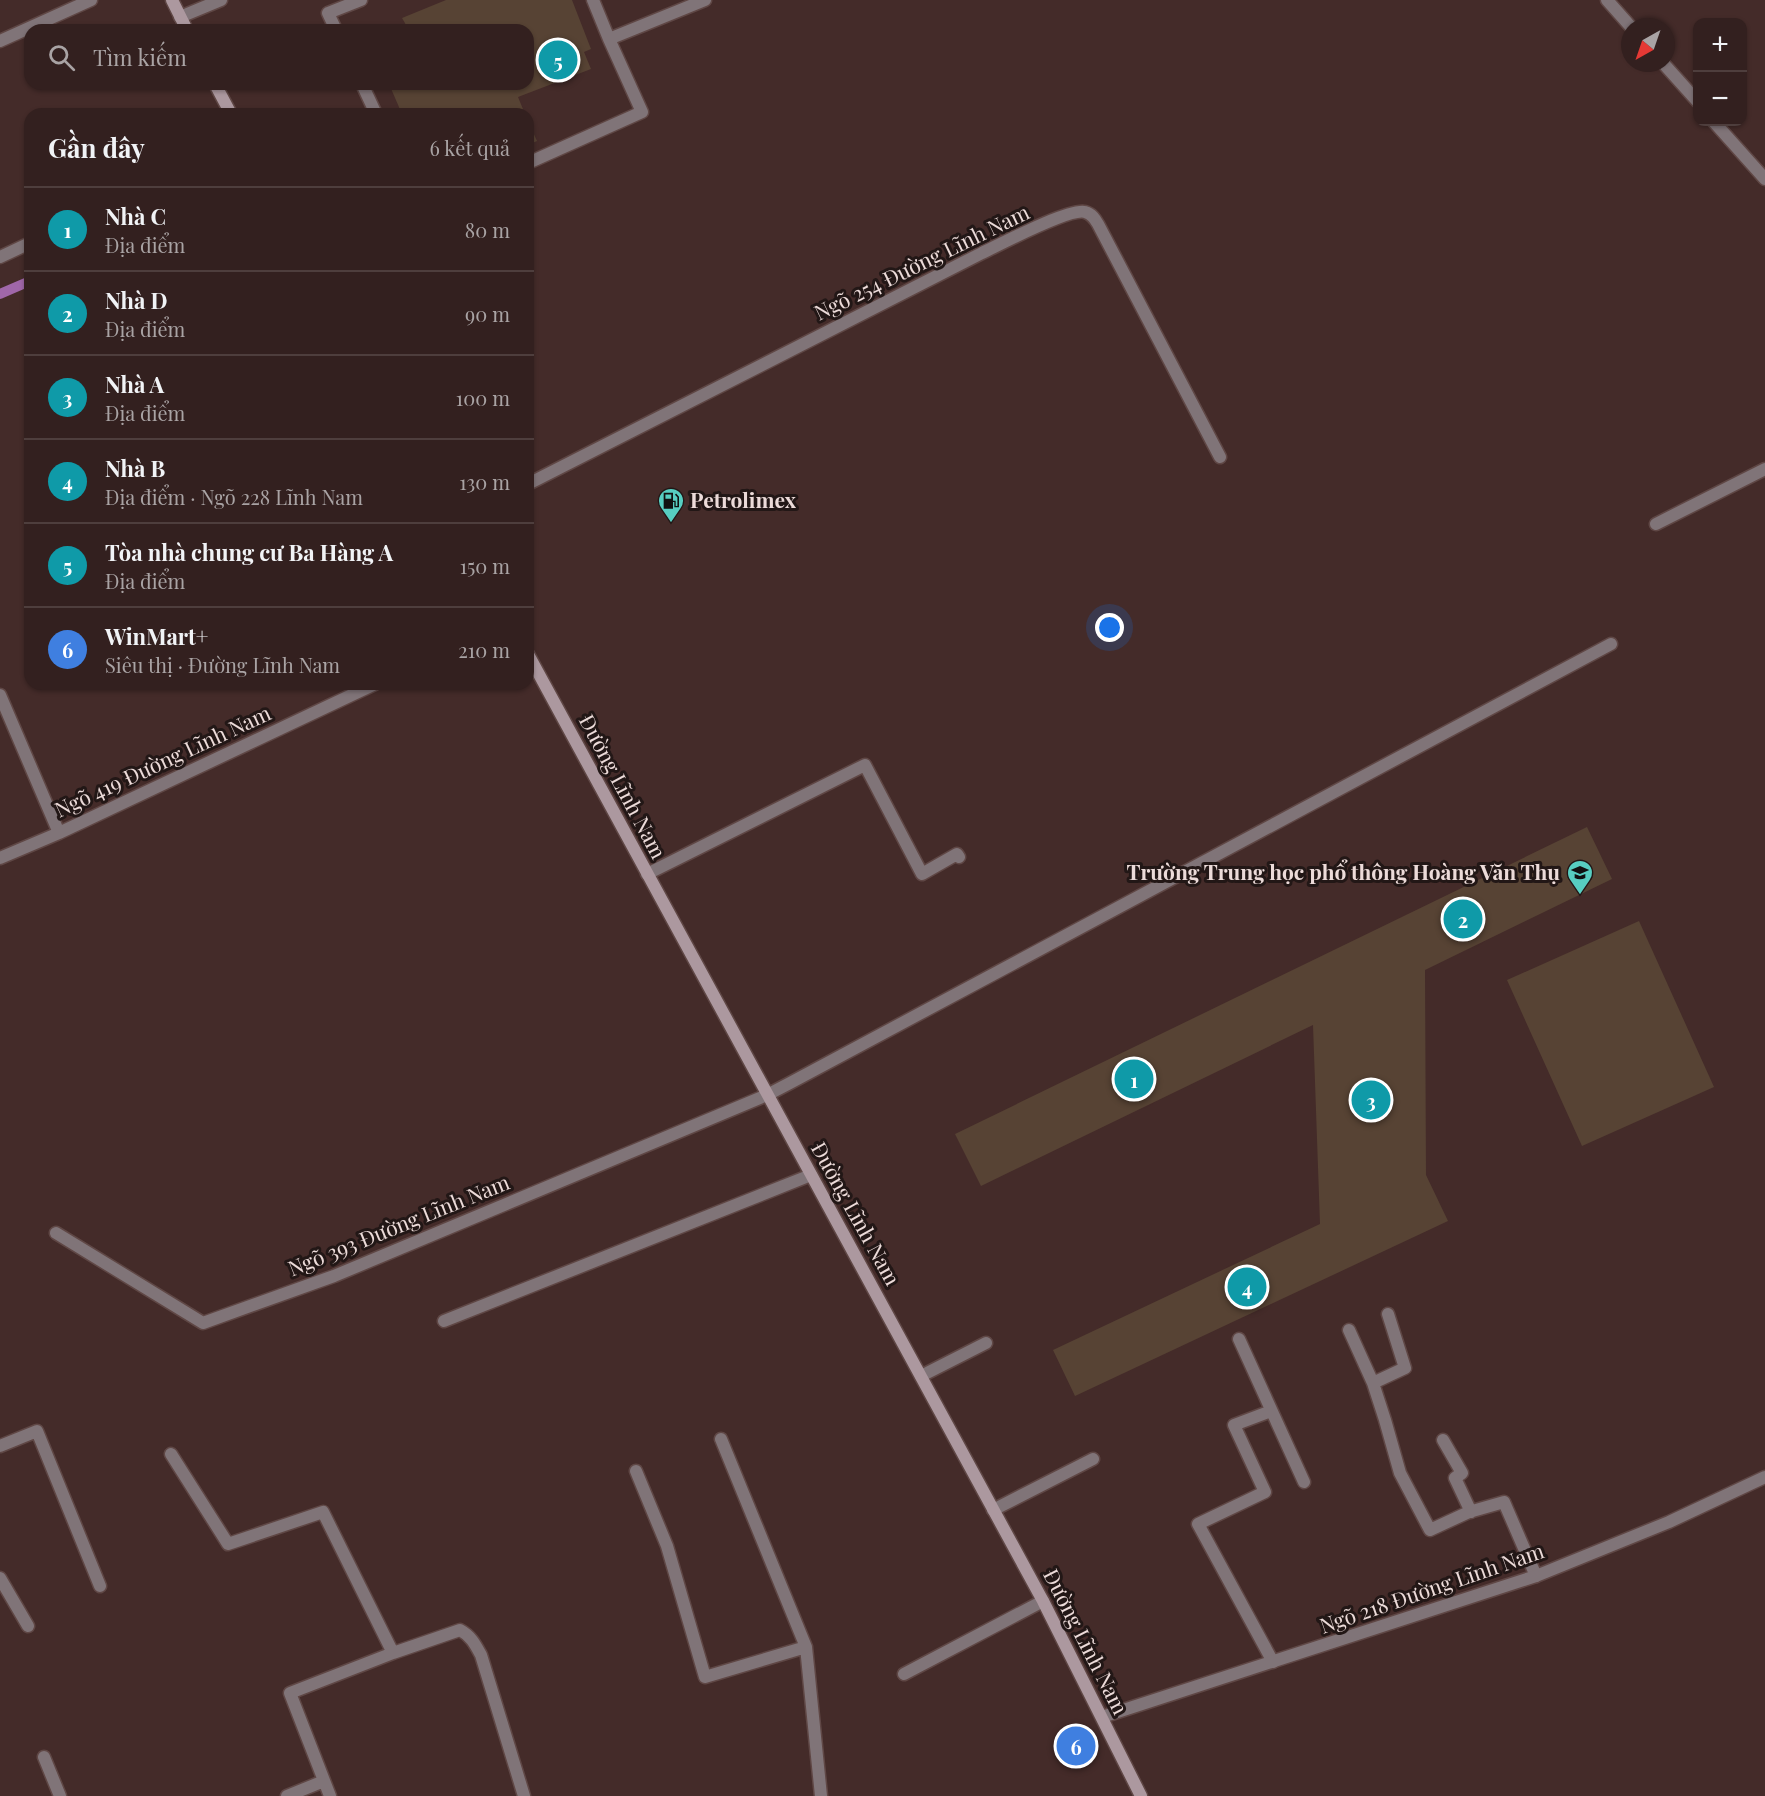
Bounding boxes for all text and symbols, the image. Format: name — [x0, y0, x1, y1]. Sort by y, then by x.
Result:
north arrow — [1621, 18, 1675, 72]
map controls — [1693, 18, 1747, 126]
button: + — [1693, 18, 1747, 72]
search box — [24, 24, 534, 90]
pin: 5 — [538, 38, 578, 82]
icon: search — [45, 41, 78, 74]
text: Tìm kiếm — [93, 42, 187, 72]
button: − — [1693, 72, 1747, 126]
text: Gần đây — [48, 130, 145, 165]
text: 6 kết quả — [430, 134, 510, 161]
street label: Ngõ 254 Đường Lĩnh Nam — [809, 197, 1034, 326]
text: Nhà C — [105, 201, 166, 231]
text: 1 — [64, 216, 71, 243]
text: 80 m — [465, 216, 510, 243]
text: Địa điểm — [105, 231, 185, 258]
text: Nhà D — [105, 285, 167, 315]
text: 2 — [62, 300, 73, 327]
text: 90 m — [465, 300, 510, 327]
text: Địa điểm — [105, 315, 185, 342]
text: Nhà A — [105, 369, 164, 399]
text: 3 — [63, 384, 72, 411]
text: 100 m — [456, 384, 510, 411]
text: Địa điểm — [105, 399, 185, 426]
text: Nhà B — [105, 453, 165, 483]
text: 4 — [62, 468, 73, 495]
text: 130 m — [459, 468, 510, 495]
text: Địa điểm · Ngõ 228 Lĩnh Nam — [105, 483, 363, 510]
place label: Petrolimex — [690, 485, 797, 513]
fuel station icon: Petrolimex — [656, 486, 686, 524]
text: Tòa nhà chung cư Ba Hàng A — [105, 537, 393, 567]
text: 5 — [63, 552, 72, 579]
text: 150 m — [460, 552, 510, 579]
text: Địa điểm — [105, 567, 185, 594]
your location — [1095, 613, 1124, 642]
text: WinMart+ — [105, 621, 208, 651]
text: 6 — [62, 636, 73, 663]
text: 210 m — [458, 636, 510, 663]
text: Siêu thị · Đường Lĩnh Nam — [105, 651, 340, 678]
street label: Ngõ 419 Đường Lĩnh Nam — [50, 698, 275, 823]
street label: Đường Lĩnh Nam — [574, 709, 674, 863]
place label: Trường Trung học phổ thông Hoàng Văn Thụ — [1126, 857, 1560, 885]
school or university icon: Trường Trung học phổ thông Hoàng Văn Thụ — [1565, 858, 1595, 896]
pin: 2 — [1444, 896, 1482, 942]
pin: 1 — [1114, 1056, 1154, 1102]
pin: 3 — [1352, 1078, 1390, 1122]
street label: Đường Lĩnh Nam — [806, 1136, 908, 1290]
street label: Ngõ 393 Đường Lĩnh Nam — [283, 1167, 513, 1281]
pin: 4 — [1228, 1264, 1266, 1310]
street label: Ngõ 218 Đường Lĩnh Nam — [1315, 1535, 1548, 1639]
street label: Đường Lĩnh Nam — [1038, 1564, 1136, 1719]
pin: 6 — [1056, 1724, 1096, 1768]

